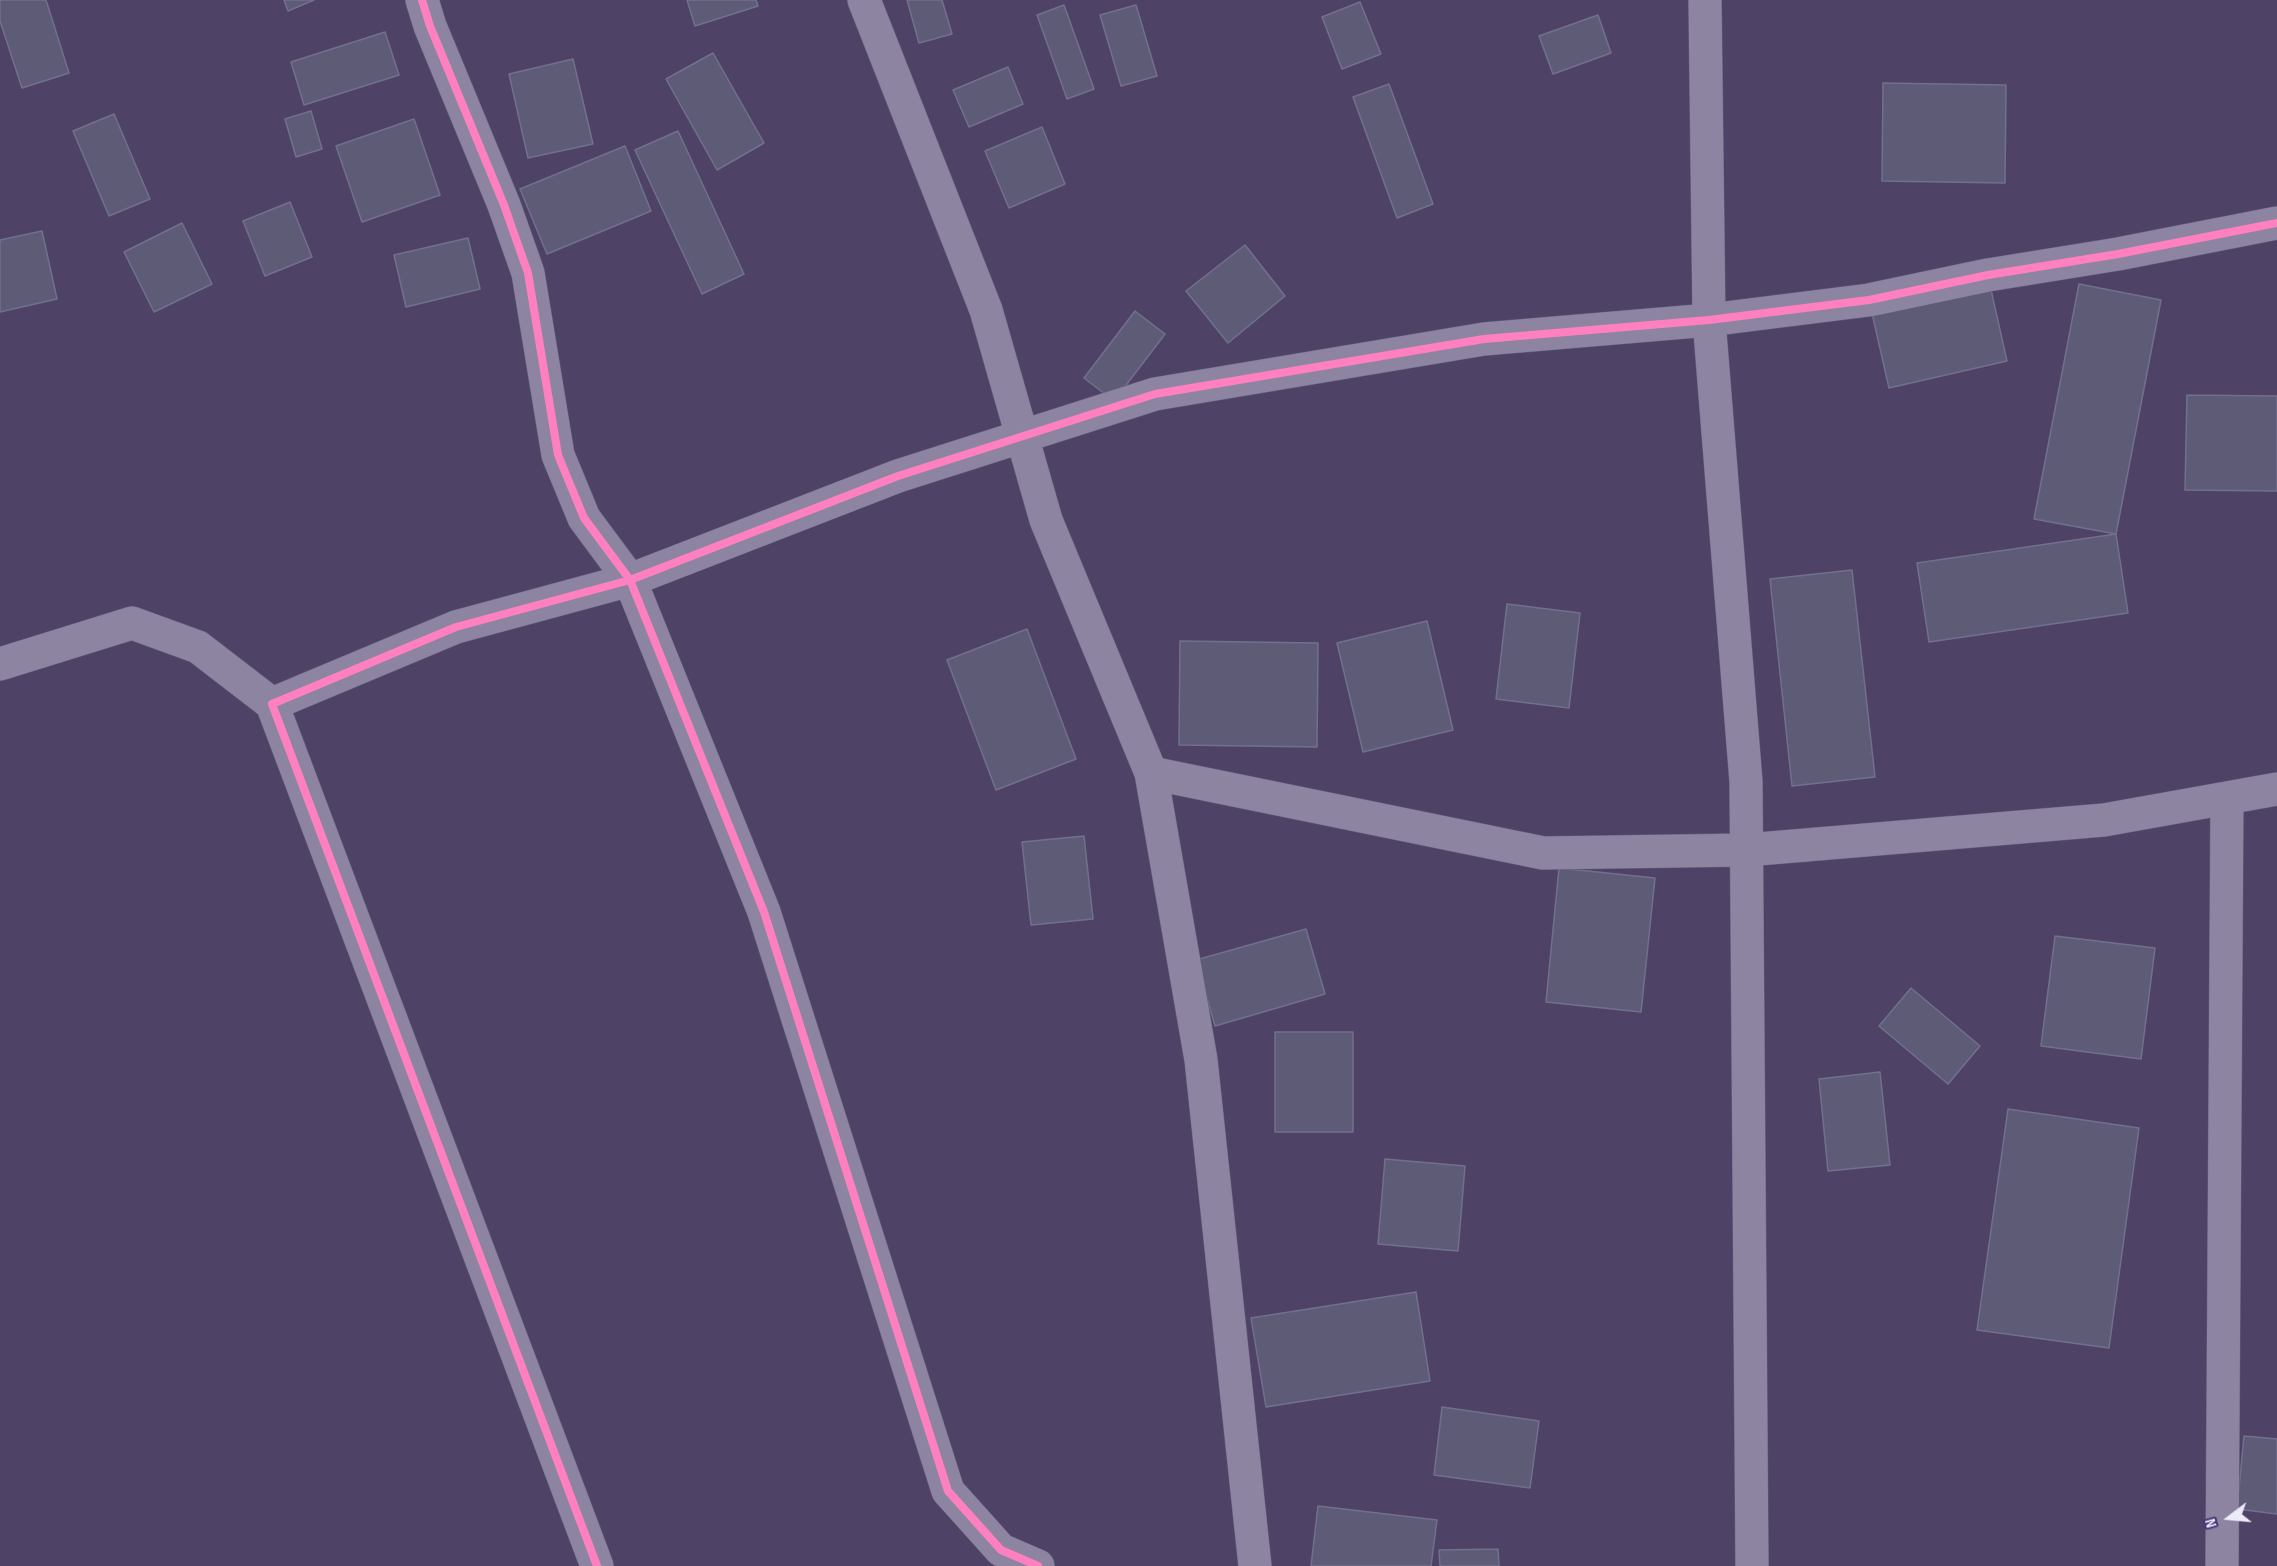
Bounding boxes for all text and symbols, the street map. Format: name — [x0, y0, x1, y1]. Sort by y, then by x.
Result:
north arrow — [2199, 1488, 2259, 1548]
text: N — [2201, 1516, 2222, 1530]

